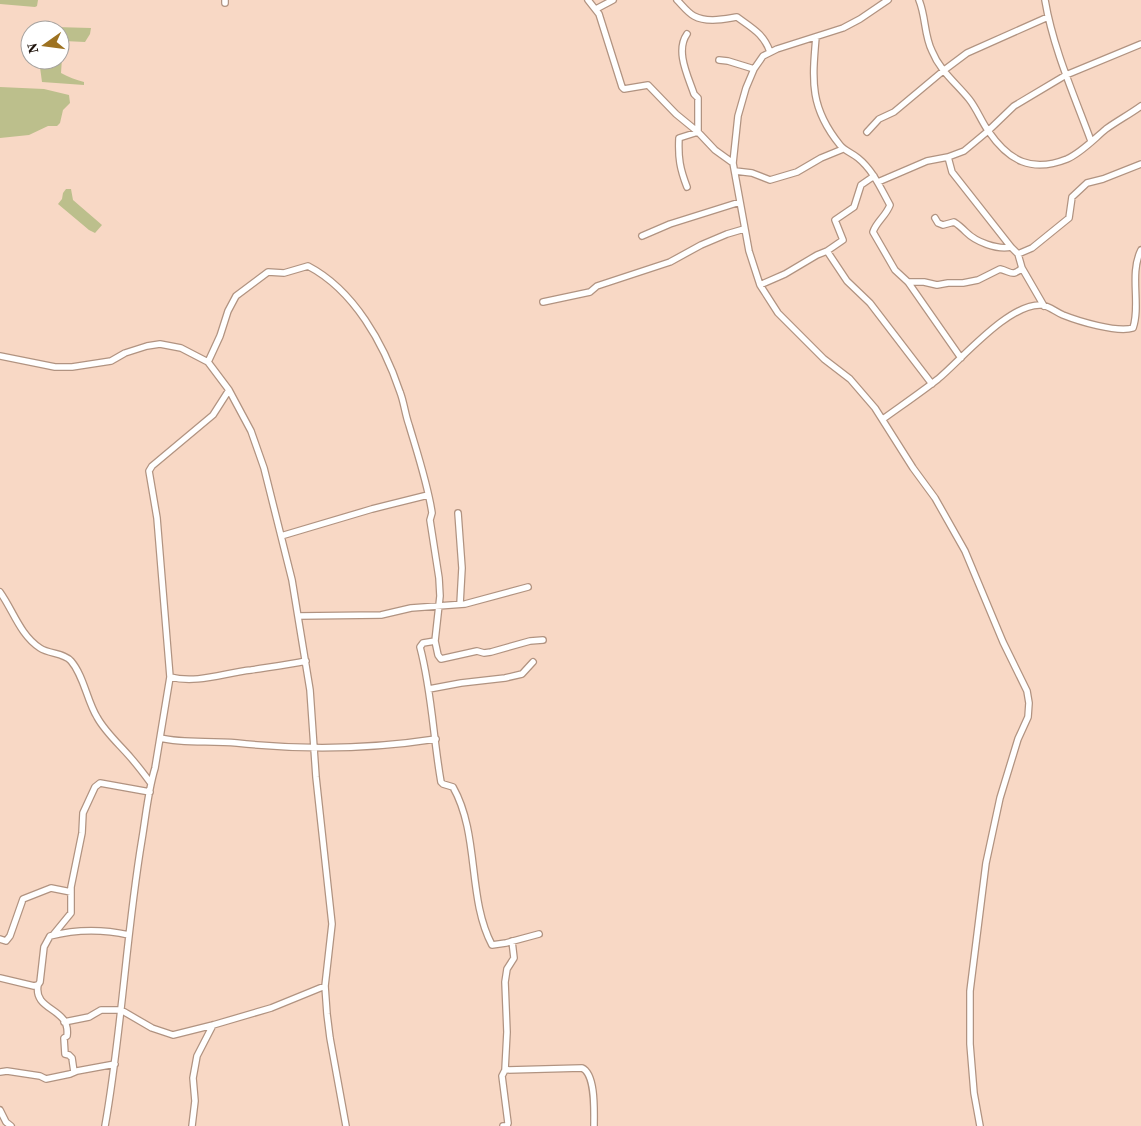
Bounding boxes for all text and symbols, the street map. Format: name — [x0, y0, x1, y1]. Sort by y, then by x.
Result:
north arrow — [20, 20, 70, 70]
text: N — [21, 41, 43, 56]

